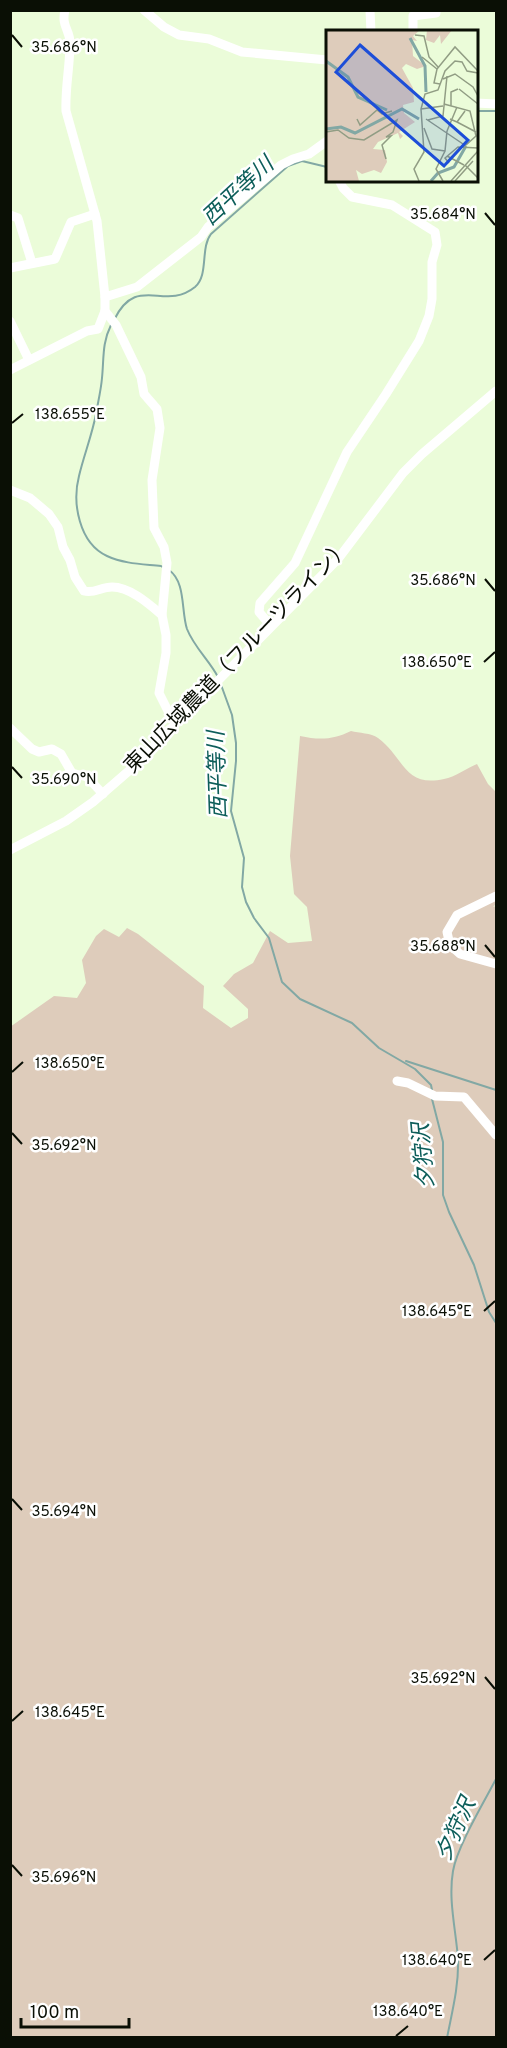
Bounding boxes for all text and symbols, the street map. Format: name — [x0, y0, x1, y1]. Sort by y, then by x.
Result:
inset map — [326, 30, 477, 182]
text: 35.686°N — [31, 39, 97, 58]
water label: 西平等川 — [198, 151, 282, 232]
text: 35.684°N — [410, 206, 476, 225]
text: 138.655°E — [35, 406, 105, 425]
street label: 東山広域農道（フルーツライン） — [119, 534, 357, 780]
text: 35.686°N — [410, 572, 476, 591]
text: 138.650°E — [402, 654, 472, 673]
water label: 西平等川 — [204, 729, 234, 819]
text: 35.690°N — [31, 771, 97, 790]
text: 35.688°N — [410, 938, 476, 957]
text: 138.650°E — [35, 1055, 105, 1074]
water label: 夕狩沢 — [408, 1119, 441, 1190]
text: 35.692°N — [31, 1137, 97, 1156]
text: 138.645°E — [402, 1303, 472, 1322]
text: 35.694°N — [31, 1503, 97, 1522]
text: 35.692°N — [410, 1670, 476, 1689]
text: 138.645°E — [35, 1704, 105, 1723]
water label: 夕狩沢 — [431, 1792, 484, 1866]
text: 35.696°N — [32, 1869, 96, 1888]
text: 138.640°E — [402, 1952, 472, 1971]
scale bar — [21, 1991, 129, 2029]
text: 100 m — [30, 2002, 79, 2025]
text: 138.640°E — [373, 2003, 443, 2022]

